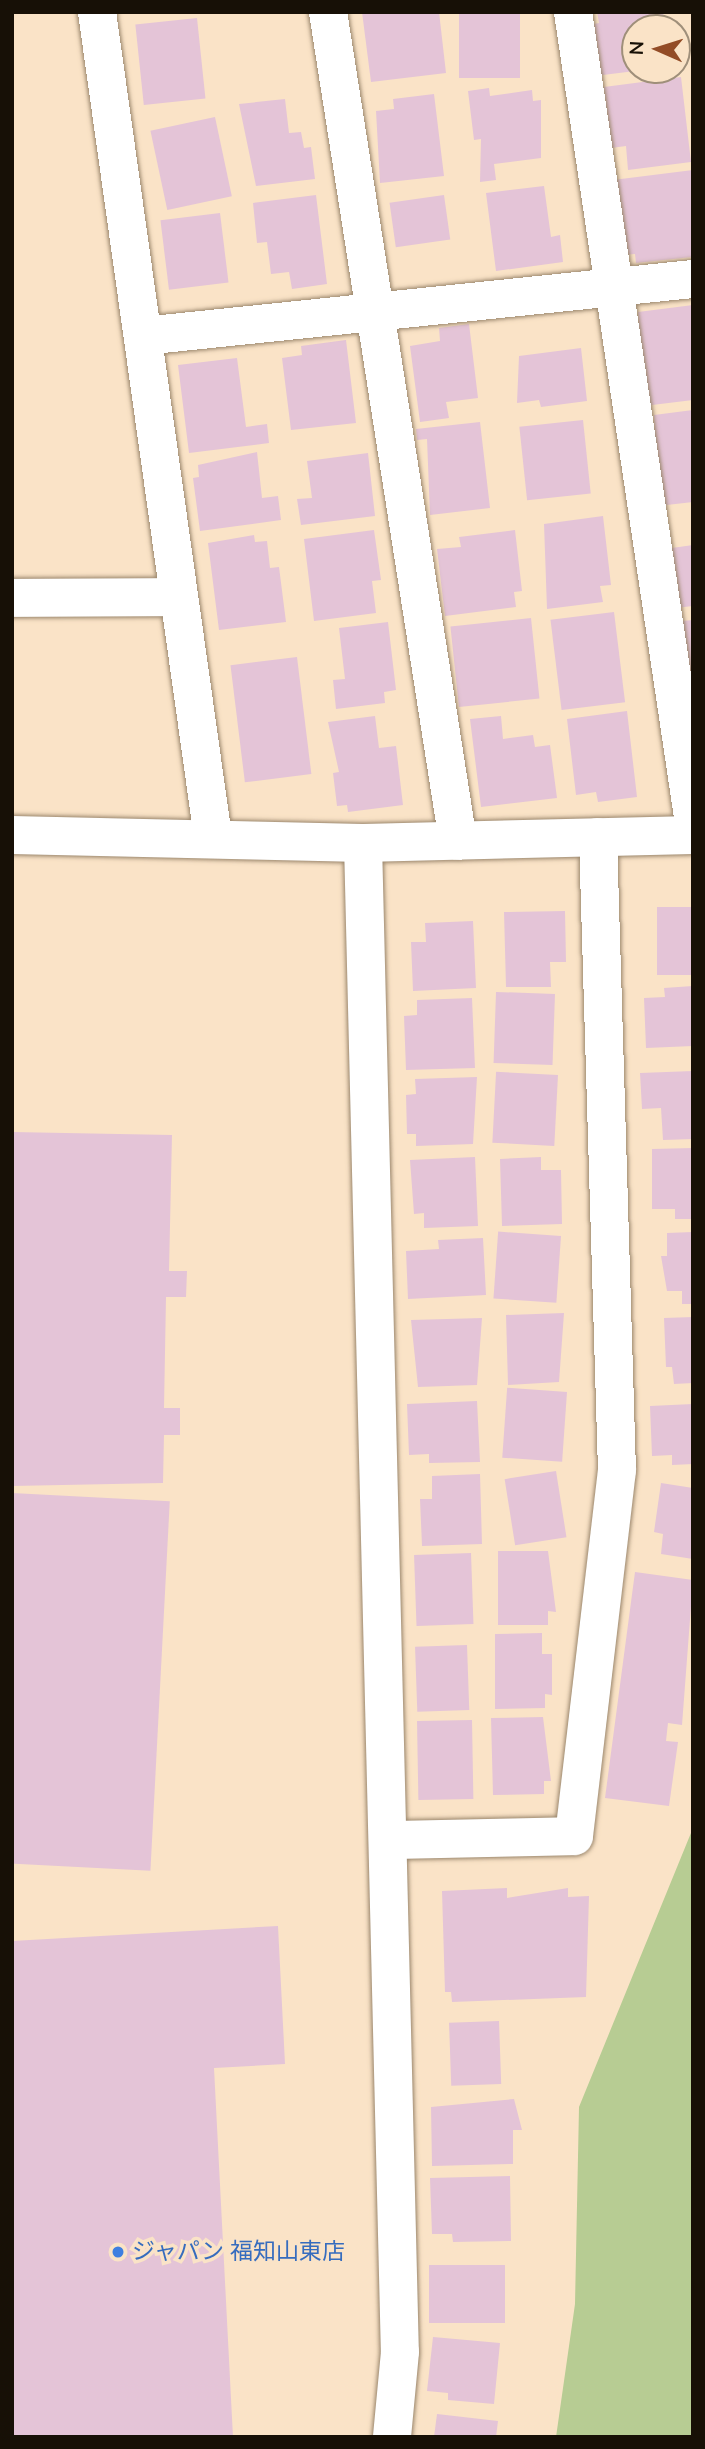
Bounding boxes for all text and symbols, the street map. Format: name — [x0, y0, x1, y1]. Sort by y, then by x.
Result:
north arrow — [621, 14, 691, 84]
text: N — [624, 40, 650, 56]
place label: ジャパン 福知山東店 — [132, 2238, 345, 2266]
marker: ジャパン 福知山東店 — [110, 2244, 126, 2260]

